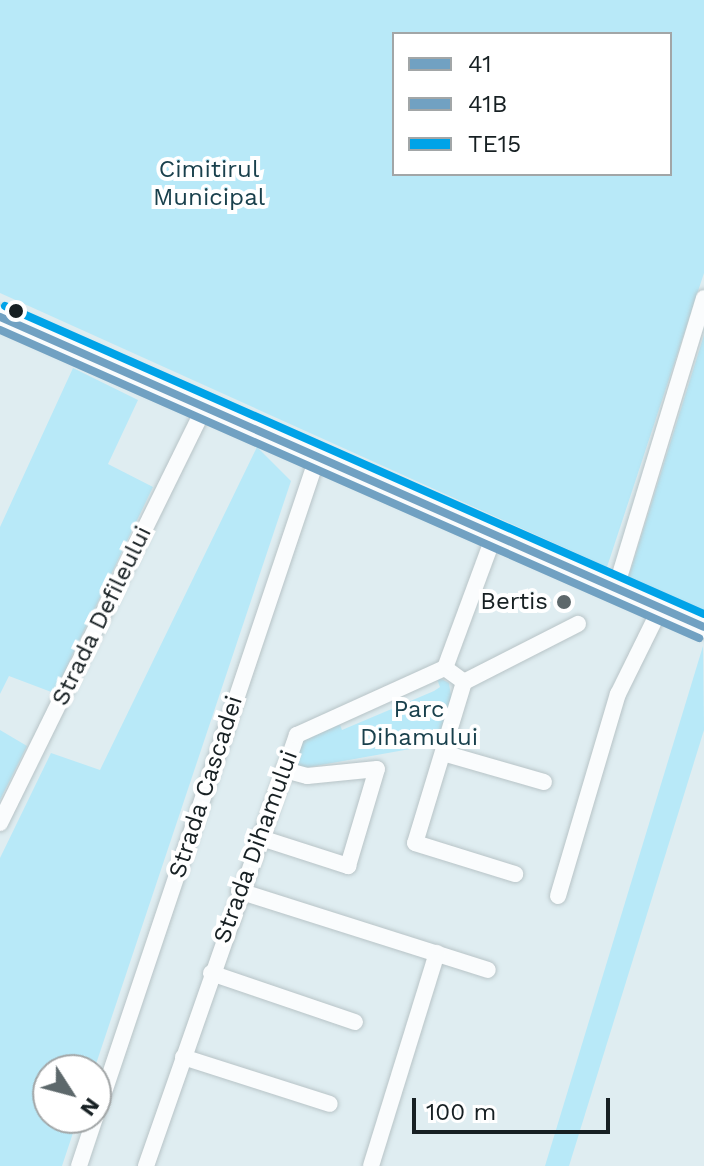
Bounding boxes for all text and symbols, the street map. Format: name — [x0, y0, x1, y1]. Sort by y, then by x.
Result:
legend — [392, 32, 672, 176]
text: 41 — [468, 50, 492, 78]
text: 41B — [468, 90, 507, 118]
text: TE15 — [468, 130, 521, 158]
park label: Cimitirul Municipal — [153, 156, 265, 212]
unlabelled marker — [8, 303, 24, 319]
street label: Strada Defileului — [46, 521, 158, 711]
place label: Bertis — [480, 588, 548, 616]
marker: Bertis — [555, 593, 573, 611]
street label: Strada Cascadei — [163, 692, 249, 882]
park label: Parc Dihamului — [360, 696, 478, 752]
street label: Strada Dihamului — [208, 746, 304, 948]
north arrow — [32, 1054, 112, 1134]
scale bar — [416, 1082, 614, 1132]
text: N — [75, 1093, 105, 1121]
text: 100 m — [426, 1098, 496, 1126]

